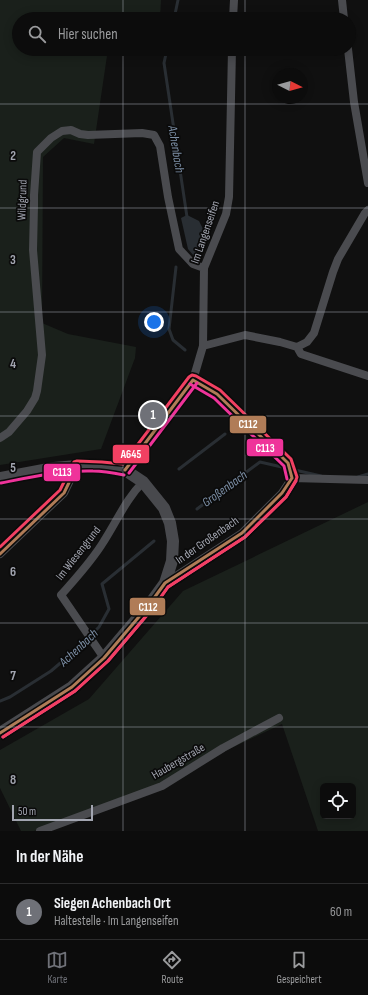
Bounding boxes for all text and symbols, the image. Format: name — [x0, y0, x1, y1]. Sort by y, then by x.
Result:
search box — [12, 12, 356, 56]
icon: search — [26, 23, 48, 45]
text: Hier suchen — [58, 25, 118, 44]
north arrow — [272, 68, 308, 104]
water label: Achenbach — [164, 123, 188, 175]
text: 2 — [10, 148, 16, 164]
street label: Wildgrund — [14, 179, 31, 221]
street label: Im Langenseifen — [188, 199, 223, 266]
text: 3 — [10, 252, 16, 268]
your location — [144, 312, 164, 332]
text: 4 — [10, 356, 16, 372]
pin: 1 — [140, 400, 166, 430]
line badge: C112 — [229, 415, 267, 434]
text: C112 — [238, 418, 258, 431]
line badge: C113 — [246, 438, 284, 457]
text: C113 — [255, 442, 275, 455]
line badge: A645 — [112, 444, 150, 464]
text: A645 — [120, 448, 141, 461]
text: 5 — [10, 460, 16, 476]
line badge: C113 — [43, 463, 81, 482]
text: C113 — [52, 466, 72, 479]
water label: Großenbach — [199, 467, 251, 511]
street label: In der Großenbach — [173, 513, 242, 568]
street label: Im Wiesengrund — [53, 523, 104, 583]
text: 6 — [10, 564, 16, 580]
line badge: C112 — [129, 597, 166, 616]
text: C112 — [138, 601, 158, 614]
water label: Achenbach — [55, 625, 102, 671]
text: 7 — [10, 668, 16, 684]
street label: Haubergstraße — [149, 740, 208, 783]
text: 8 — [10, 772, 16, 788]
map controls — [320, 783, 356, 819]
button: locate — [320, 783, 356, 819]
scale bar — [12, 803, 93, 822]
text: 50 m — [18, 805, 36, 818]
text: In der Nähe — [16, 847, 83, 867]
text: Siegen Achenbach Ort — [54, 894, 171, 913]
text: 1 — [26, 904, 32, 920]
text: 60 m — [330, 904, 352, 920]
text: Haltestelle · Im Langenseifen — [54, 913, 179, 929]
tab: Karte — [46, 949, 68, 986]
tab: Route — [161, 949, 183, 986]
tab: Gespeichert — [276, 949, 322, 986]

